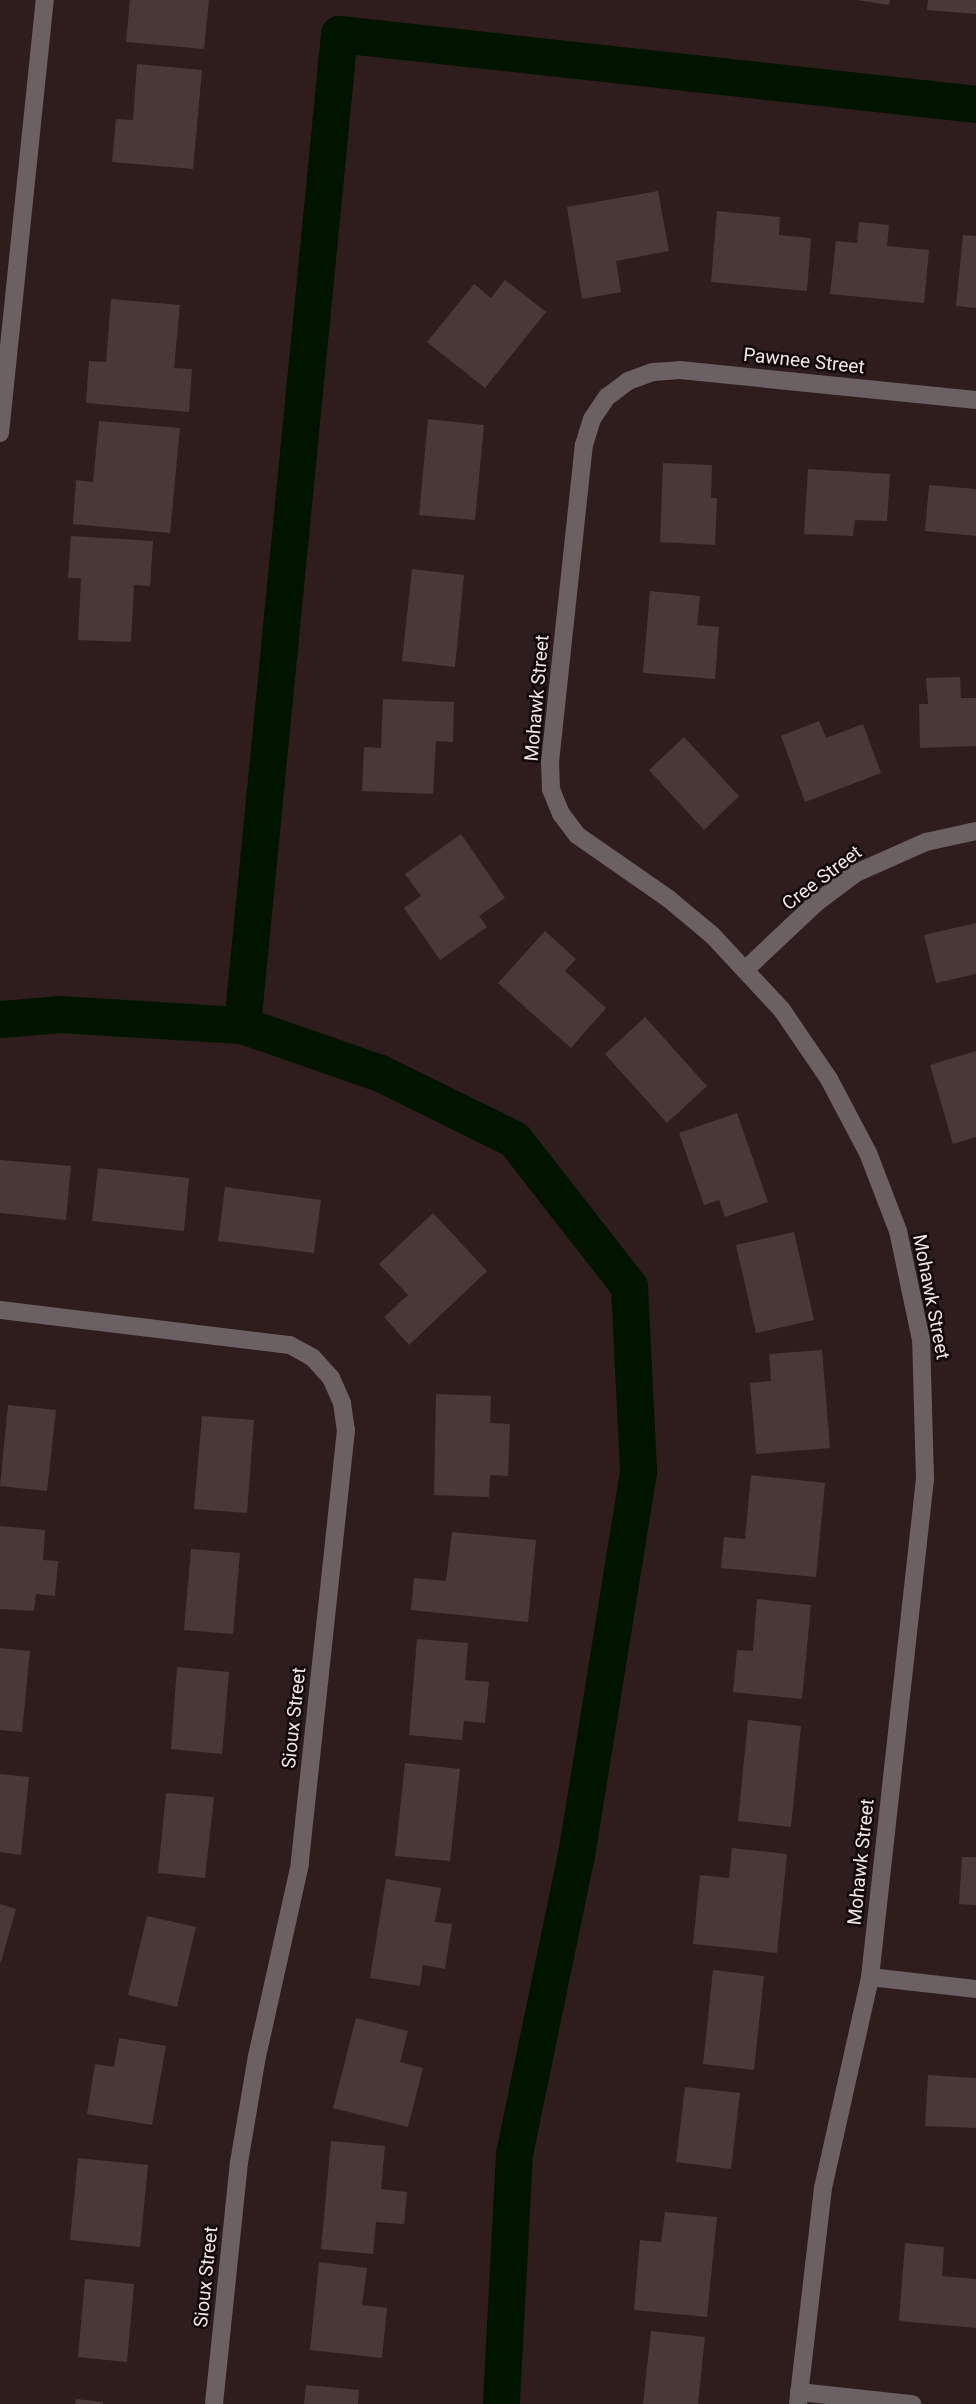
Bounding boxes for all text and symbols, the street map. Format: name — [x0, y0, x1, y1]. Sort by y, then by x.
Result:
street label: Pawnee Street — [742, 343, 866, 379]
street label: Mohawk Street — [520, 634, 554, 762]
street label: Cree Street — [778, 841, 866, 915]
street label: Mohawk Street — [908, 1233, 954, 1361]
street label: Sioux Street — [277, 1666, 311, 1770]
street label: Mohawk Street — [843, 1798, 879, 1926]
street label: Sioux Street — [189, 2225, 223, 2329]

